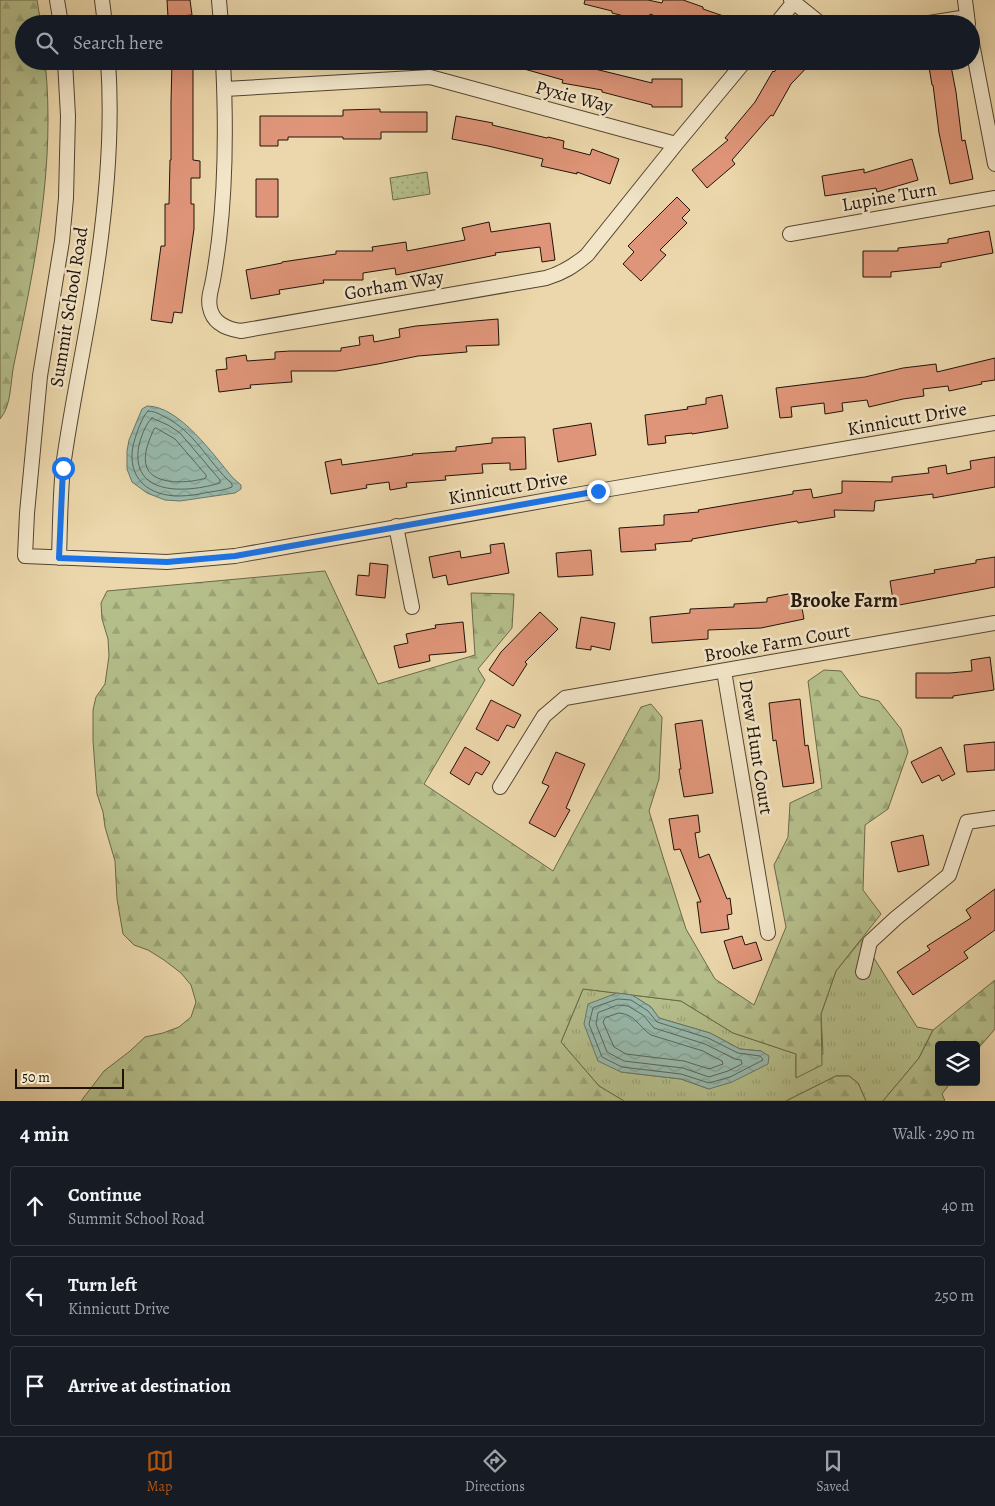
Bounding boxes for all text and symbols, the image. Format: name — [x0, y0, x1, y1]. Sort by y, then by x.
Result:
search box — [15, 15, 980, 70]
icon: search — [33, 29, 61, 57]
text: Search here — [73, 30, 163, 56]
street label: Pyxie Way — [533, 74, 616, 120]
street label: Lupine Turn — [840, 176, 938, 218]
street label: Summit School Road — [43, 224, 95, 389]
street label: Gorham Way — [342, 263, 446, 307]
street label: Kinnicutt Drive — [845, 396, 969, 442]
route start — [52, 457, 75, 480]
street label: Kinnicutt Drive — [446, 465, 570, 511]
route end — [587, 480, 610, 503]
district label: Brooke Farm — [790, 587, 898, 614]
street label: Brooke Farm Court — [702, 617, 852, 669]
street label: Drew Hunt Court — [733, 678, 779, 816]
map controls — [935, 1041, 980, 1086]
button: layers — [935, 1041, 980, 1086]
scale bar — [15, 1066, 124, 1089]
text: 50 m — [22, 1068, 50, 1087]
text: 4 min — [20, 1120, 69, 1148]
text: Walk · 290 m — [893, 1123, 975, 1145]
text: Continue — [68, 1182, 142, 1208]
icon: ahead — [21, 1192, 49, 1220]
text: 40 m — [942, 1195, 974, 1217]
text: Summit School Road — [68, 1208, 205, 1230]
text: Turn left — [68, 1272, 137, 1298]
icon: left — [21, 1282, 49, 1310]
text: 250 m — [935, 1285, 974, 1307]
text: Kinnicutt Drive — [68, 1298, 170, 1320]
icon: arrive — [21, 1372, 49, 1400]
text: Arrive at destination — [68, 1373, 231, 1399]
tab: Map — [146, 1447, 174, 1496]
tab: Directions — [465, 1447, 525, 1496]
tab: Saved — [816, 1447, 849, 1496]

